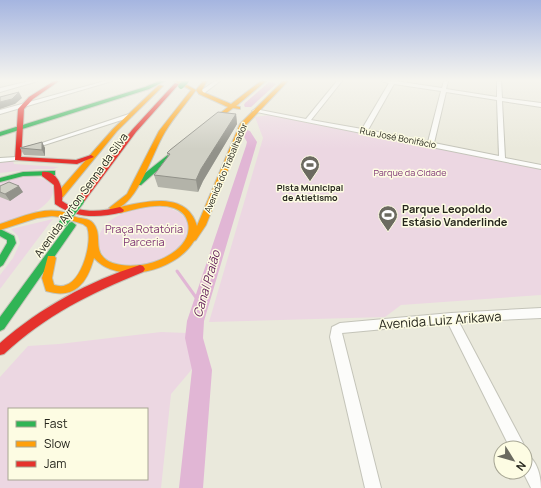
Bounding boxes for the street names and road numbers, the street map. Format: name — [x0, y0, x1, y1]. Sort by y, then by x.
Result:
street label: Avenida do Trabalhador — [201, 120, 251, 215]
street label: Rua José Bonifácio — [359, 124, 437, 151]
street label: Avenida Ayrton Senna da Silva — [30, 130, 131, 260]
street label: Avenida Luiz Arikawa — [378, 307, 502, 333]

